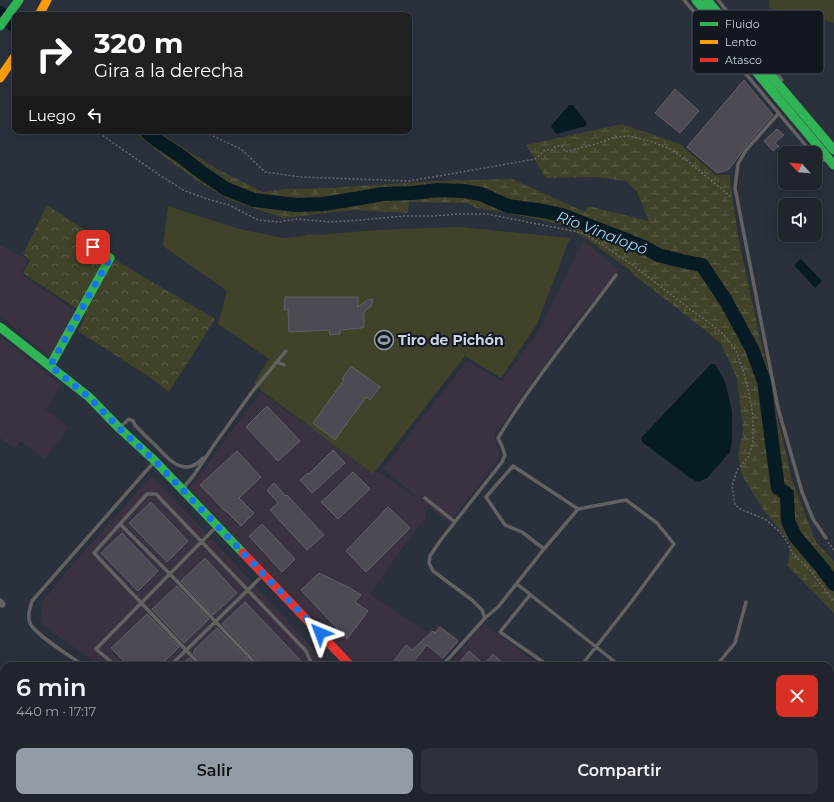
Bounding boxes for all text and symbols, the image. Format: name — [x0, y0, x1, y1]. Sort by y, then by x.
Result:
legend — [692, 10, 824, 74]
text: Fluido — [725, 17, 760, 31]
text: 320 m — [94, 26, 183, 60]
icon: right — [28, 28, 80, 80]
text: Lento — [725, 35, 757, 49]
text: Atasco — [725, 53, 762, 67]
text: Gira a la derecha — [94, 60, 244, 82]
icon: left — [84, 104, 106, 126]
text: Luego — [28, 106, 76, 125]
north arrow — [778, 146, 822, 190]
map controls — [778, 146, 822, 242]
button: sound — [778, 198, 822, 242]
water label: Río Vinalopó — [554, 206, 650, 259]
pin — [76, 230, 110, 264]
icon: arrive — [82, 236, 104, 258]
sports icon: Tiro de Pichón — [373, 329, 395, 351]
place label: Tiro de Pichón — [398, 331, 504, 349]
position arrow — [299, 612, 341, 654]
text: 6 min — [16, 673, 86, 702]
button: close — [776, 675, 818, 717]
text: 440 m · 17:17 — [16, 703, 96, 719]
button: Salir — [16, 748, 413, 794]
button: Compartir — [421, 748, 818, 794]

